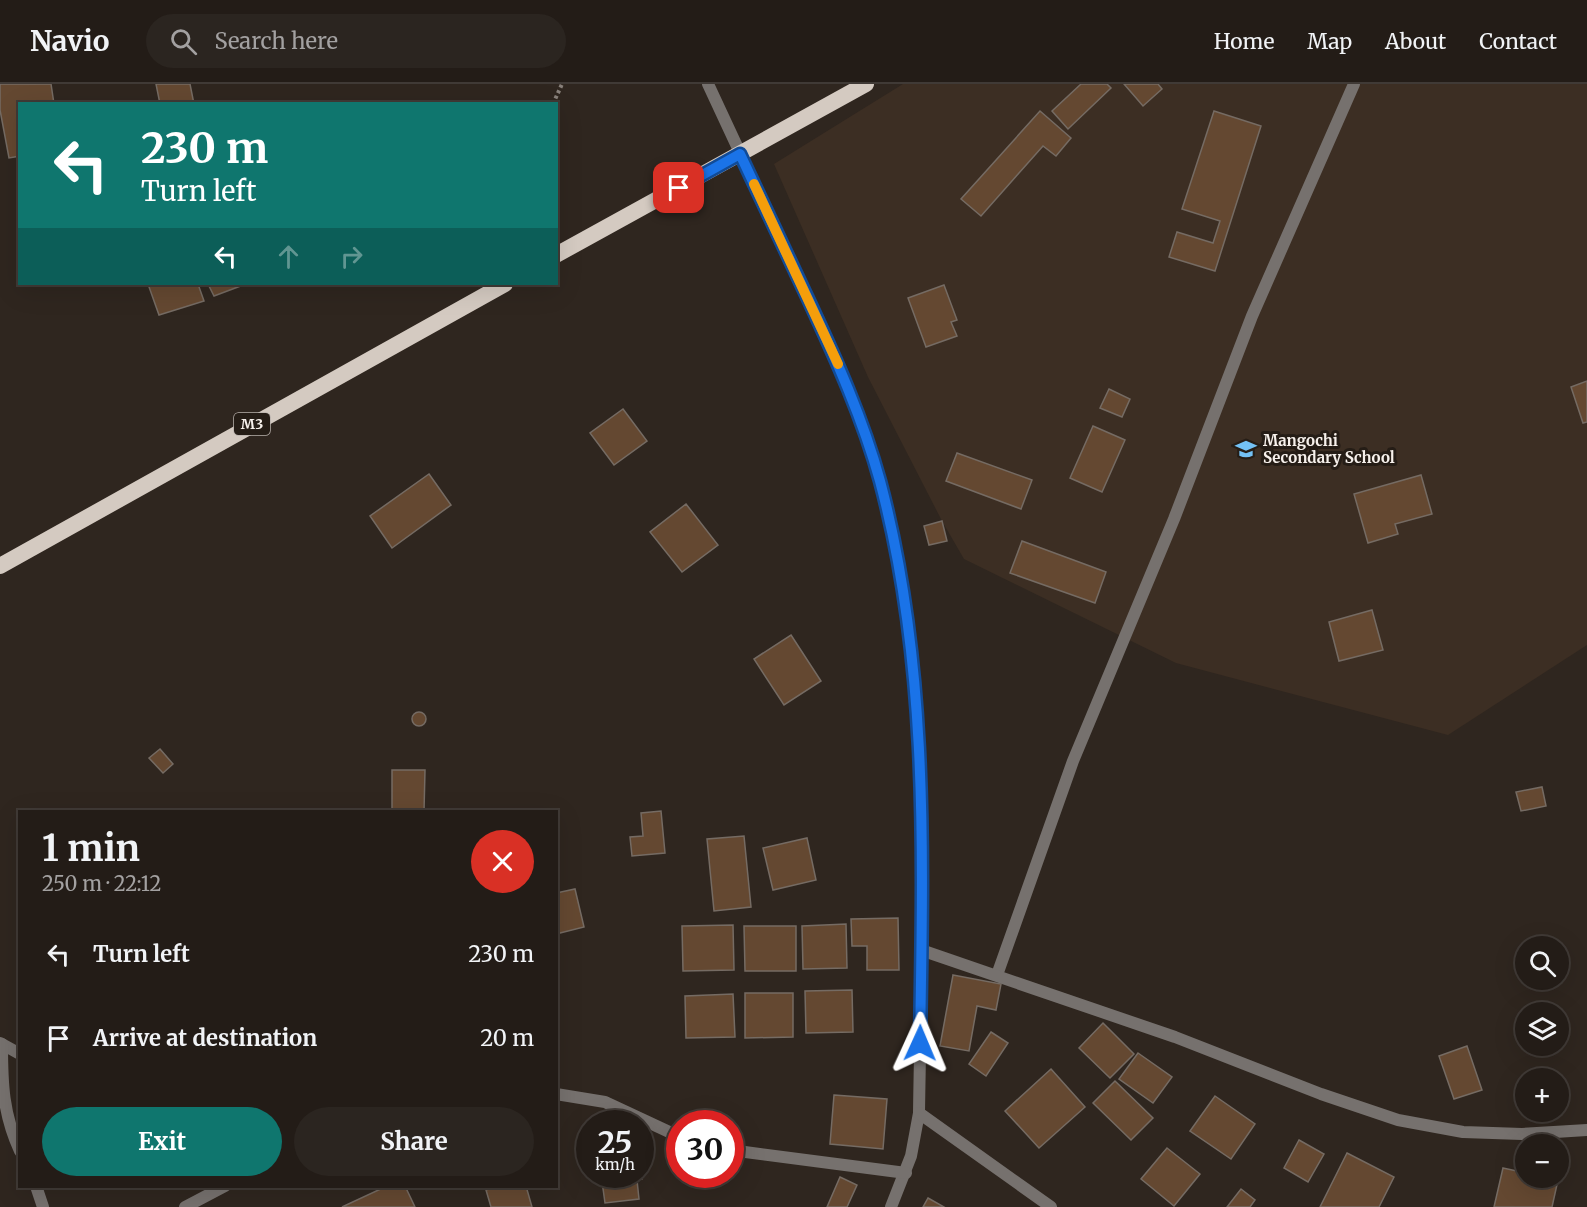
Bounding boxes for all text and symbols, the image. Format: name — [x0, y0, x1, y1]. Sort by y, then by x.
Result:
search box — [146, 14, 566, 68]
text: Navio — [30, 23, 110, 59]
icon: search — [167, 25, 200, 58]
text: Search here — [215, 27, 338, 55]
text: Home — [1214, 28, 1274, 55]
text: Map — [1307, 28, 1352, 55]
text: About — [1385, 28, 1446, 55]
text: Contact — [1479, 28, 1557, 55]
text: 230 m — [141, 122, 268, 174]
icon: left — [42, 126, 120, 204]
pin — [653, 162, 704, 213]
icon: arrive — [662, 171, 695, 204]
text: Turn left — [141, 174, 256, 208]
icon: left — [209, 240, 242, 273]
icon: ahead — [272, 240, 305, 273]
icon: right — [335, 240, 368, 273]
road number: M3 — [234, 413, 270, 435]
place label: Mangochi Secondary School — [1263, 431, 1395, 467]
school or university icon: Mangochi Secondary School — [1234, 437, 1258, 461]
text: 1 min — [42, 826, 140, 871]
button: close — [471, 830, 534, 893]
text: 250 m · 22:12 — [42, 871, 161, 896]
map controls — [1515, 936, 1569, 1188]
button: search — [1515, 936, 1569, 990]
icon: left — [42, 938, 75, 971]
text: Turn left — [93, 940, 190, 968]
text: 230 m — [468, 940, 534, 968]
button: layers — [1515, 1002, 1569, 1056]
position arrow — [888, 1011, 952, 1075]
icon: arrive — [42, 1022, 75, 1055]
text: Arrive at destination — [93, 1024, 317, 1052]
text: 20 m — [480, 1024, 534, 1052]
button: + — [1515, 1068, 1569, 1122]
button: Exit — [42, 1107, 282, 1176]
button: Share — [294, 1107, 534, 1176]
speed limit sign: 30 — [666, 1110, 744, 1188]
text: 25 — [598, 1123, 632, 1161]
button: − — [1515, 1134, 1569, 1188]
text: km/h — [595, 1155, 635, 1174]

